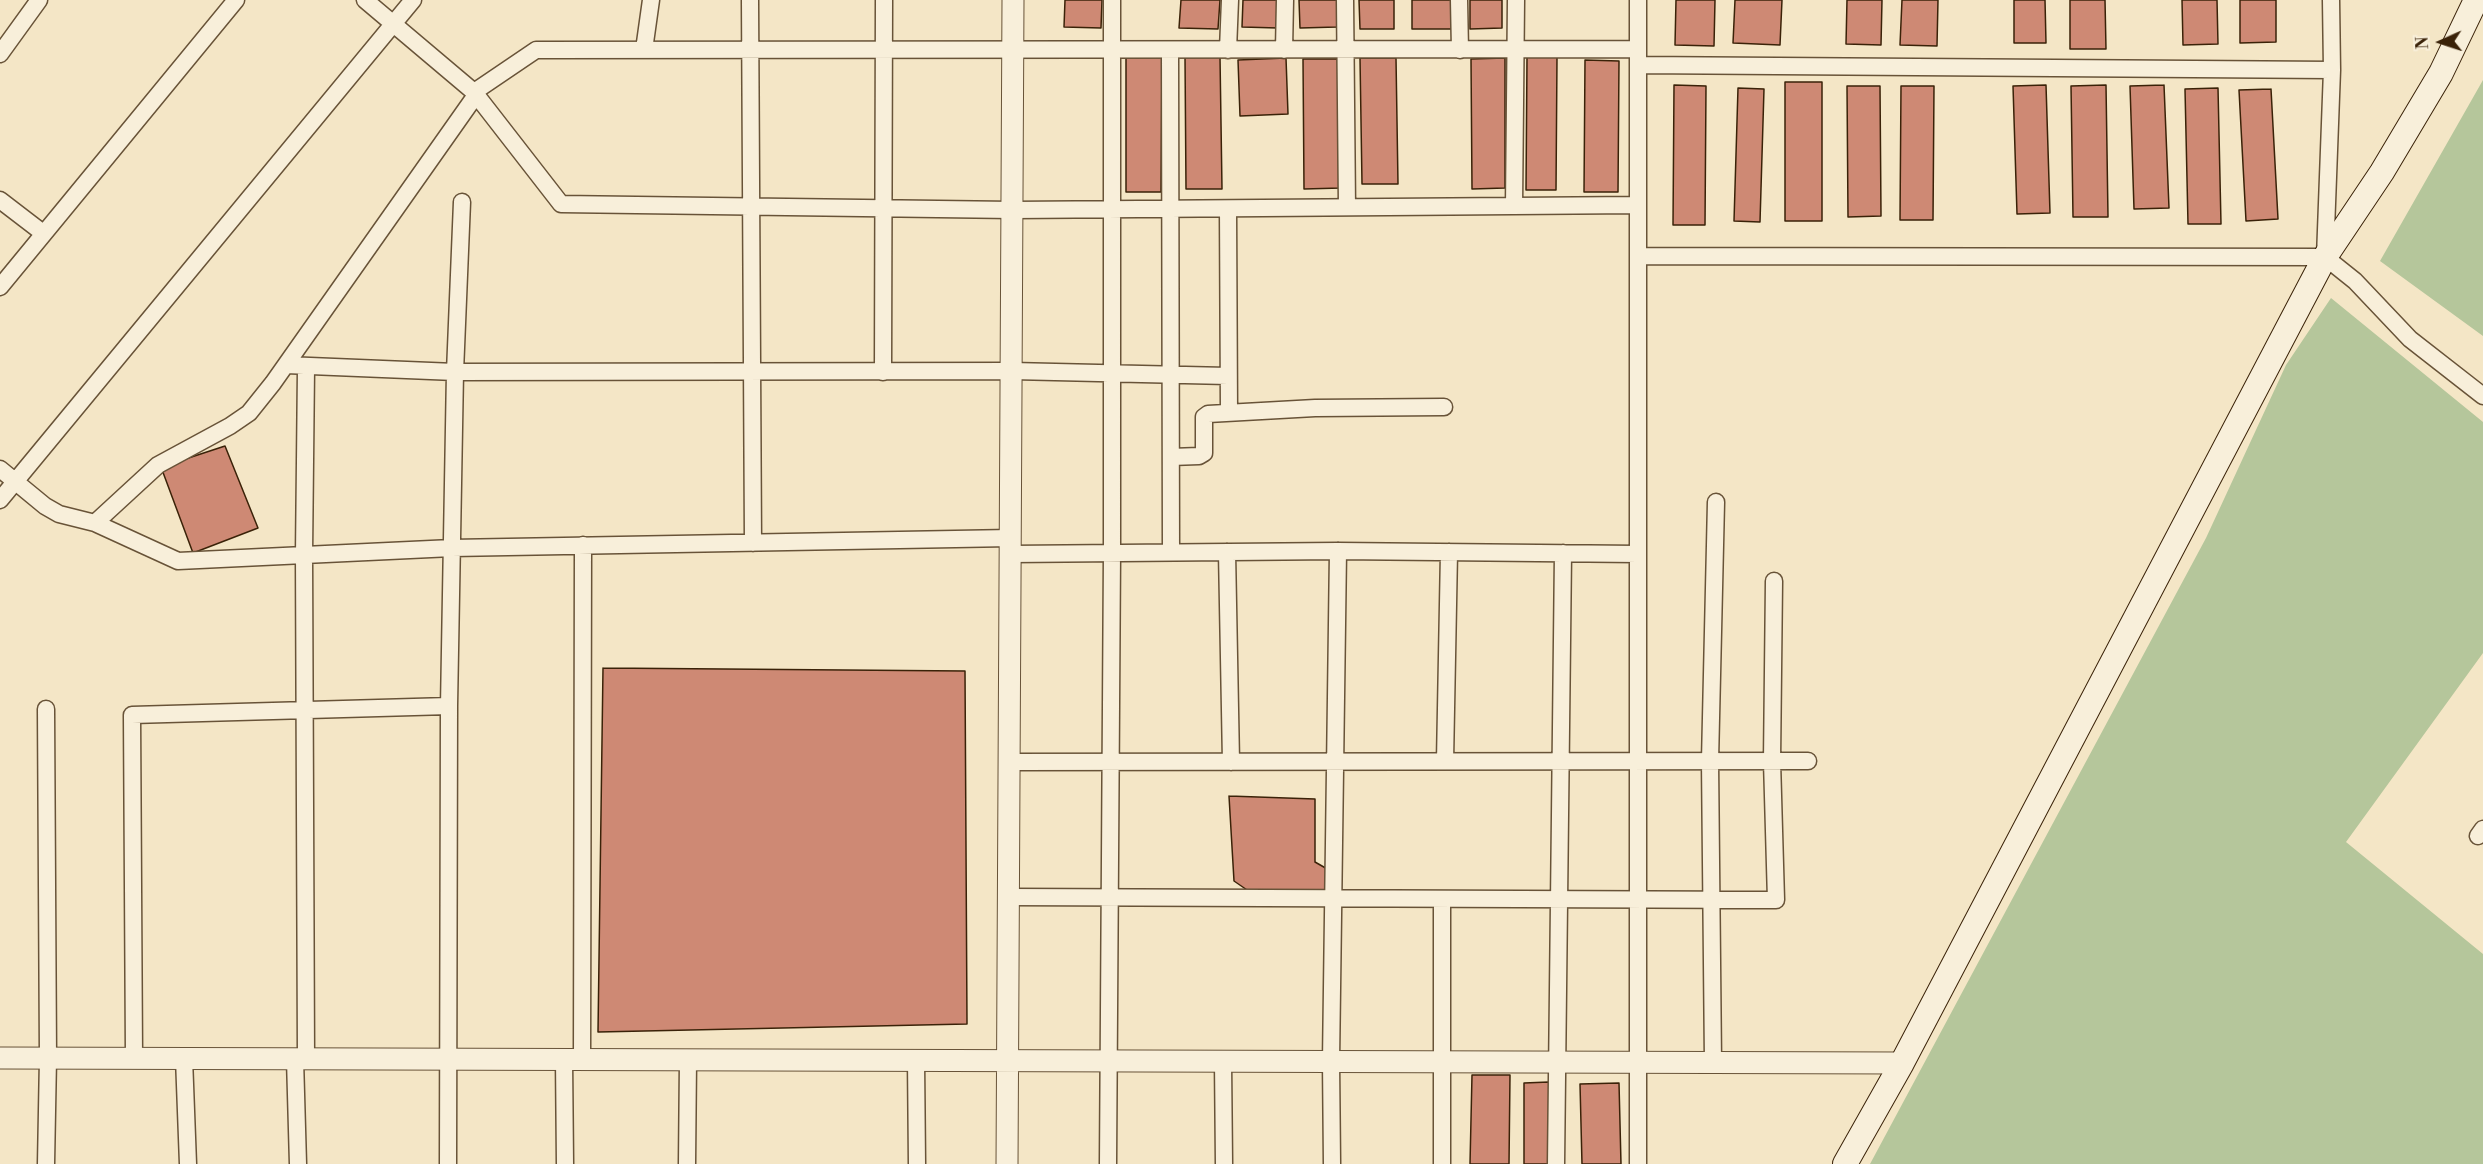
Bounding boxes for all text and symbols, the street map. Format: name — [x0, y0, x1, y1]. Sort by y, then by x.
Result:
north arrow — [2411, 12, 2471, 72]
text: N — [2413, 36, 2433, 50]

